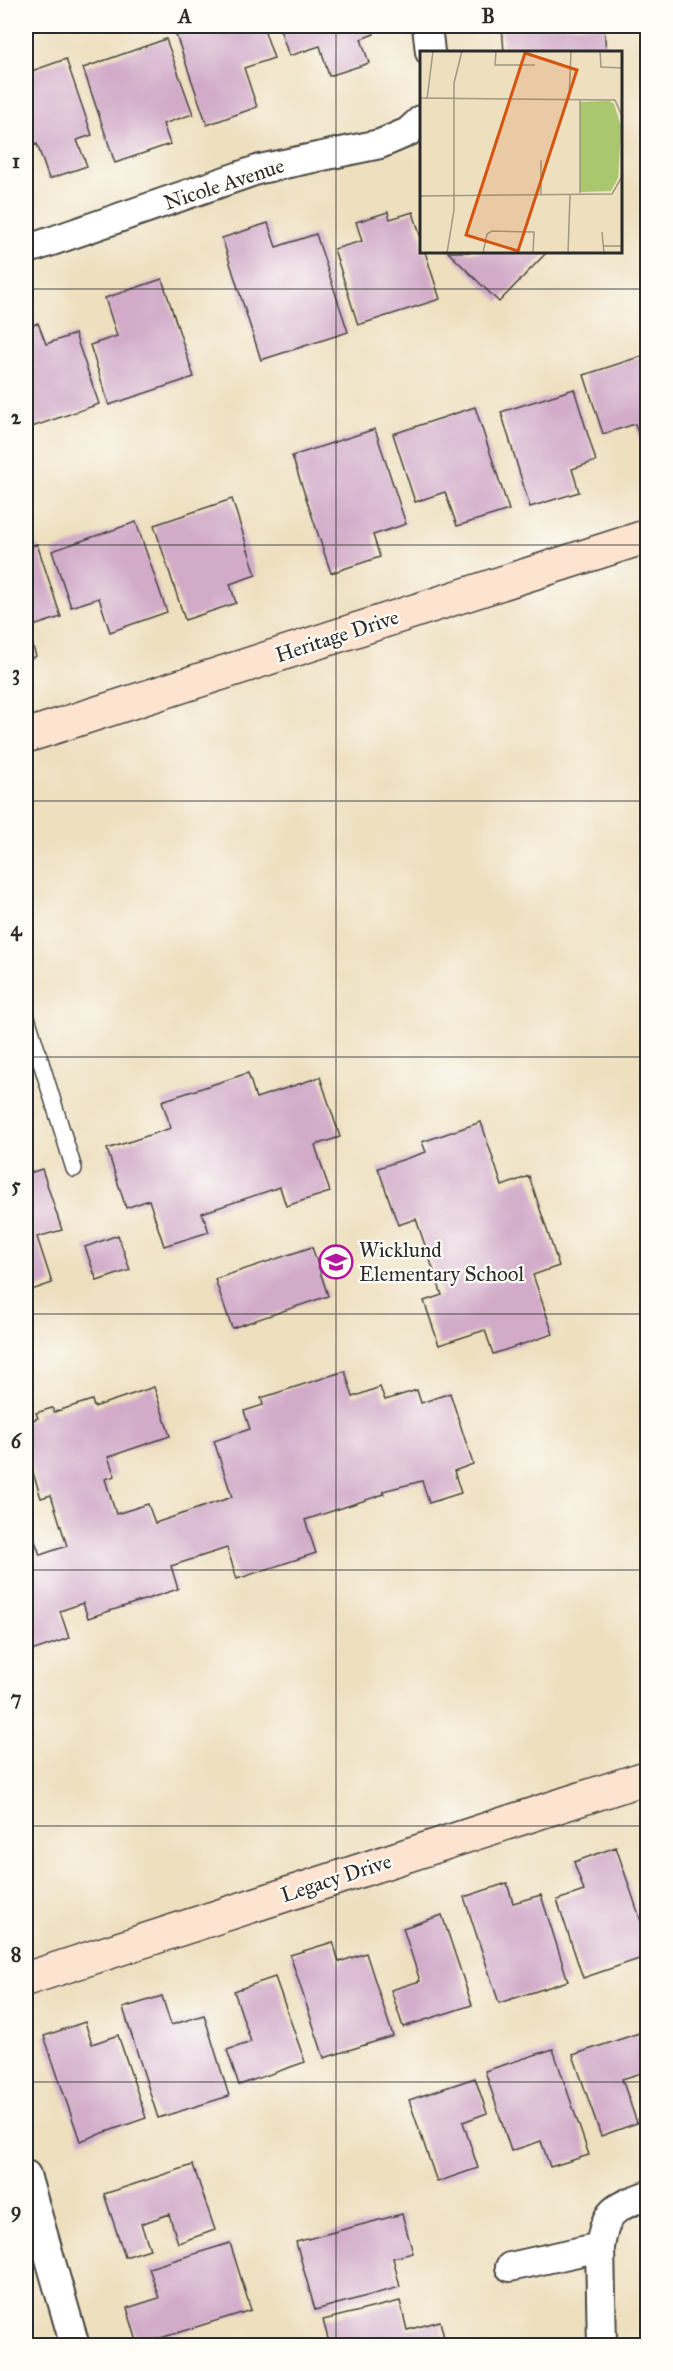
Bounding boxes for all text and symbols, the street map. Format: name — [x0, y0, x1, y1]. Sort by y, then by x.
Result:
text: A — [176, 4, 192, 28]
text: B — [481, 4, 495, 28]
inset map — [420, 51, 622, 254]
text: 1 — [12, 149, 20, 173]
street label: Nicole Avenue — [161, 152, 288, 216]
text: 2 — [11, 405, 22, 429]
street label: Heritage Drive — [272, 604, 402, 668]
text: 3 — [12, 661, 20, 686]
text: 4 — [10, 917, 22, 942]
text: 5 — [11, 1173, 21, 1197]
place label: Wicklund Elementary School — [359, 1237, 524, 1287]
school or university icon: Wicklund Elementary School — [318, 1244, 354, 1280]
text: 6 — [11, 1429, 23, 1453]
text: 7 — [11, 1686, 22, 1710]
street label: Legacy Drive — [277, 1848, 395, 1908]
text: 8 — [11, 1942, 21, 1966]
text: 9 — [11, 2198, 21, 2223]

